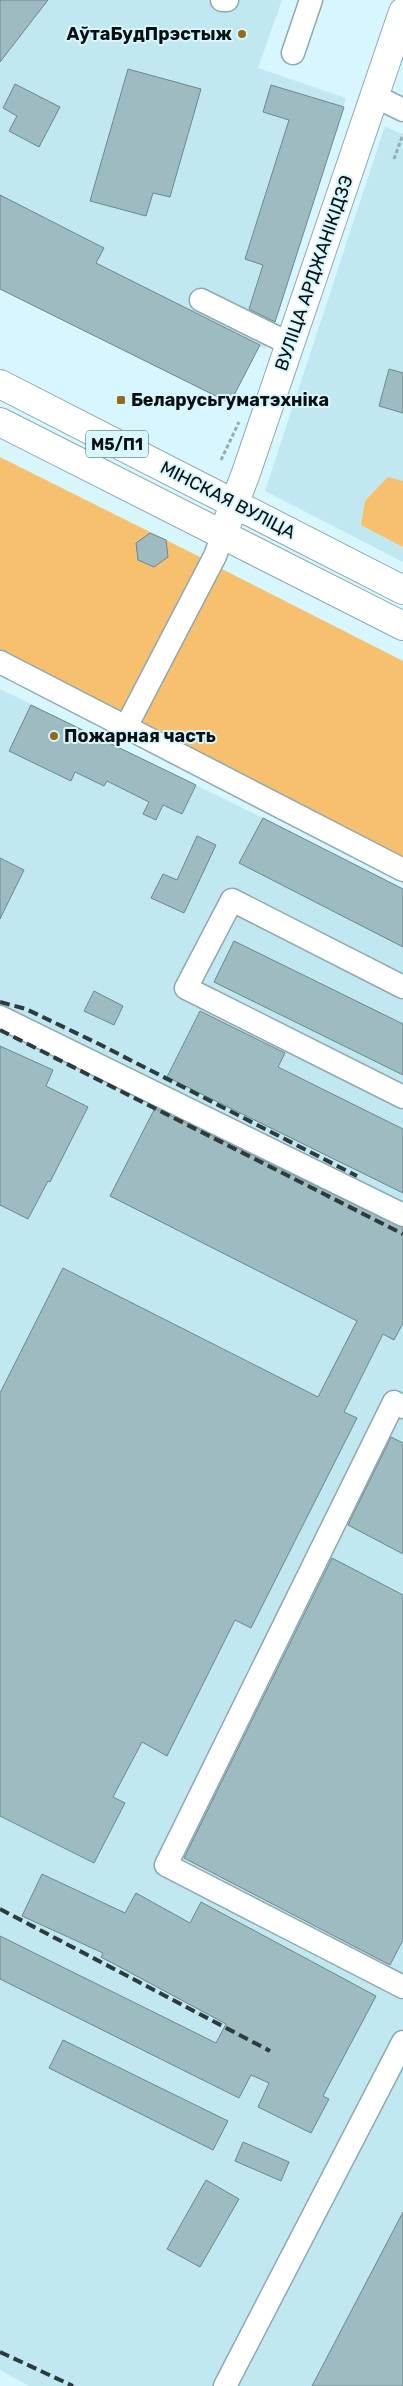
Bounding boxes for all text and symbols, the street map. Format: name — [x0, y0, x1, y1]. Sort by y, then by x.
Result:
place label: АўтаБудПрэстыж — [66, 23, 233, 45]
marker: АўтаБудПрэстыж — [236, 28, 248, 40]
street label: ВУЛІЦА АРДЖАНІКІДЗЭ — [270, 172, 358, 374]
place label: Беларусьгуматэхніка — [131, 389, 329, 411]
marker: Беларусьгуматэхніка — [115, 394, 127, 406]
road number: М5/П1 — [86, 430, 148, 458]
street label: МІНСКАЯ ВУЛІЦА — [157, 456, 299, 544]
place label: Пожарная часть — [64, 725, 216, 747]
marker: Пожарная часть — [48, 730, 60, 742]

